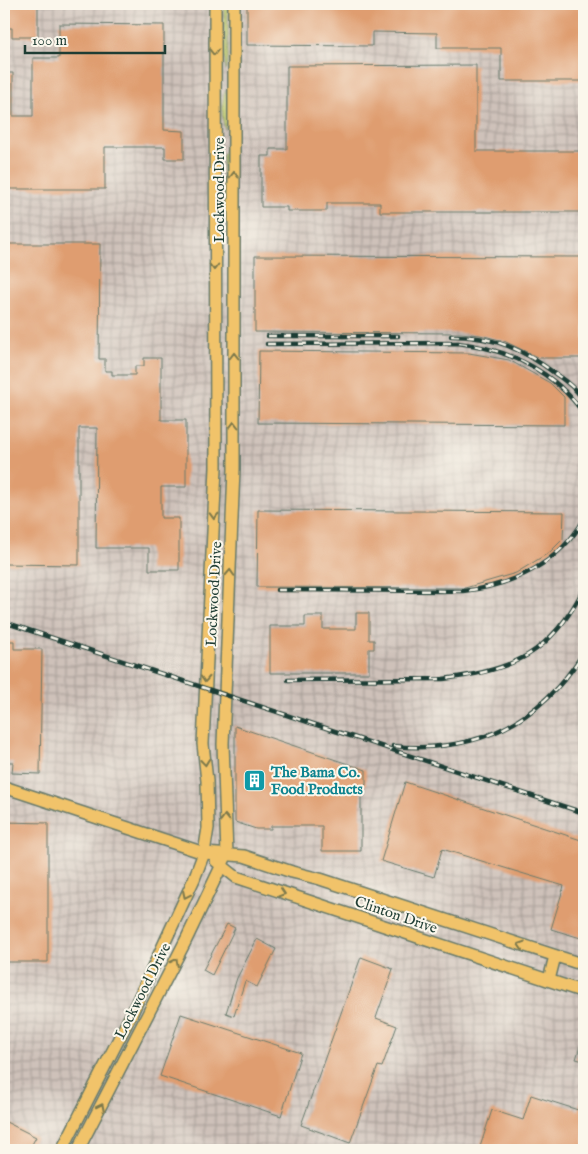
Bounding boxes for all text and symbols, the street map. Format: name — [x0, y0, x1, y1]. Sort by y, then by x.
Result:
scale bar — [25, 22, 165, 54]
text: 100 m — [32, 31, 68, 50]
one-way arrow — [209, 49, 219, 57]
street label: Lockwood Drive — [210, 137, 229, 243]
one-way arrow — [229, 171, 239, 178]
one-way arrow — [209, 264, 220, 272]
one-way arrow — [229, 352, 239, 360]
one-way arrow — [229, 421, 239, 428]
one-way arrow — [209, 513, 219, 521]
street label: Lockwood Drive — [202, 541, 226, 647]
one-way arrow — [225, 569, 236, 577]
one-way arrow — [200, 675, 211, 683]
one-way arrow — [200, 759, 211, 767]
place label: The Bama Co. Food Products — [270, 763, 363, 799]
building icon: The Bama Co. Food Products — [243, 769, 267, 793]
one-way arrow — [220, 814, 231, 822]
one-way arrow — [277, 887, 286, 897]
one-way arrow — [182, 890, 192, 899]
street label: Clinton Drive — [352, 892, 440, 938]
street label: Lockwood Drive — [111, 940, 175, 1042]
one-way arrow — [518, 940, 526, 950]
one-way arrow — [169, 959, 179, 968]
one-way arrow — [95, 1103, 105, 1112]

